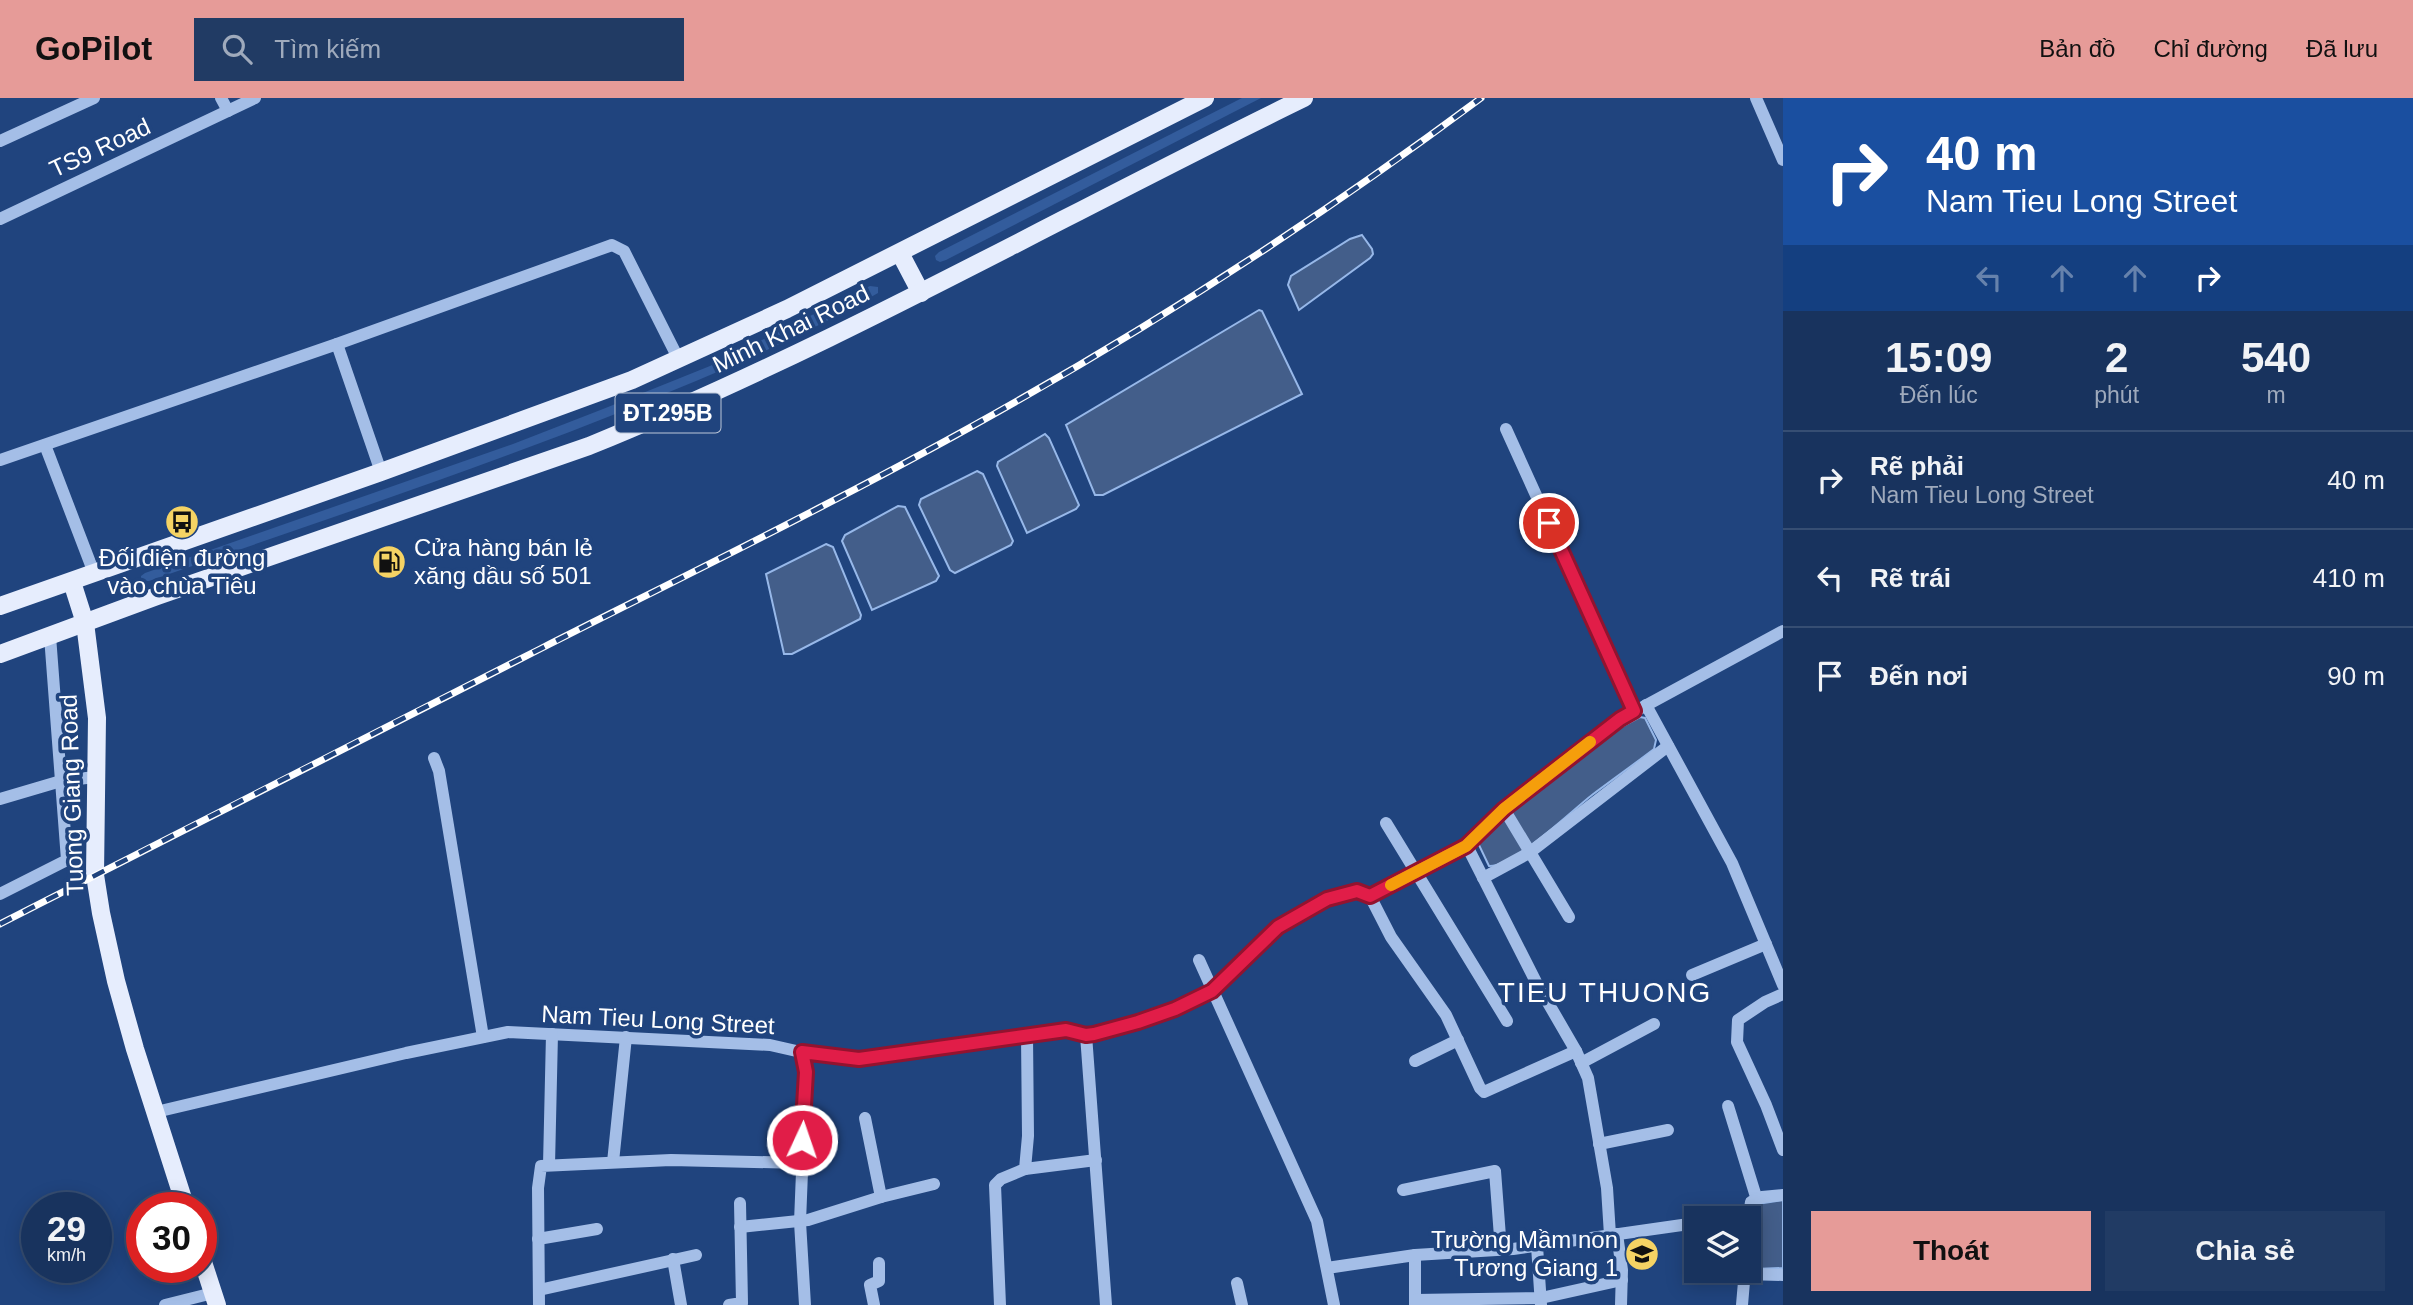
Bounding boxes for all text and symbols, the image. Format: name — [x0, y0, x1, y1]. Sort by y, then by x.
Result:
search box — [194, 18, 684, 81]
text: GoPilot — [35, 30, 152, 67]
icon: search — [218, 30, 256, 68]
text: Tìm kiếm — [274, 34, 381, 64]
text: Bản đồ — [2039, 35, 2115, 62]
text: Chỉ đường — [2153, 35, 2268, 62]
text: Đã lưu — [2306, 35, 2378, 62]
street label: TS9 Road — [45, 112, 154, 183]
icon: right — [1811, 126, 1902, 217]
text: 40 m — [1926, 126, 2038, 180]
text: Nam Tieu Long Street — [1926, 183, 2237, 219]
icon: left — [1970, 259, 2008, 297]
icon: ahead — [2043, 259, 2081, 297]
icon: ahead — [2116, 259, 2154, 297]
icon: right — [2189, 259, 2227, 297]
street label: Minh Khai Road — [708, 279, 873, 378]
text: 15:09 — [1885, 334, 1992, 381]
text: 2 — [2105, 334, 2128, 381]
text: 540 — [2241, 334, 2311, 381]
text: Đến lúc — [1900, 382, 1978, 408]
text: phút — [2094, 382, 2139, 408]
text: m — [2266, 382, 2286, 408]
road number: ĐT.295B — [616, 394, 720, 432]
text: Rẽ phải — [1870, 451, 1964, 481]
icon: right — [1811, 461, 1849, 499]
text: 40 m — [2327, 465, 2385, 495]
text: Nam Tieu Long Street — [1870, 482, 2094, 508]
pin — [1519, 493, 1579, 553]
bus stop icon: Đối diện đường vào chùa Tiêu — [163, 503, 201, 541]
icon: arrive — [1530, 504, 1568, 542]
place label: Cửa hàng bán lẻ xăng dầu số 501 — [414, 534, 593, 589]
fuel station icon: Cửa hàng bán lẻ xăng dầu số 501 — [370, 543, 408, 581]
place label: Đối diện đường vào chùa Tiêu — [99, 544, 265, 599]
icon: left — [1811, 559, 1849, 597]
text: Rẽ trái — [1870, 563, 1951, 593]
text: 410 m — [2313, 563, 2385, 593]
icon: arrive — [1811, 657, 1849, 695]
text: Đến nơi — [1870, 661, 1968, 691]
text: 90 m — [2327, 661, 2385, 691]
street label: Tuong Giang Road — [54, 694, 89, 896]
district label: TIEU THUONG — [1498, 977, 1712, 1008]
street label: Nam Tieu Long Street — [541, 1000, 776, 1039]
position arrow — [765, 1103, 839, 1177]
speed limit sign: 30 — [126, 1192, 217, 1283]
map controls — [1684, 1206, 1761, 1283]
button: layers — [1684, 1206, 1761, 1283]
text: 29 — [47, 1209, 86, 1248]
button: Thoát — [1811, 1211, 2091, 1291]
button: Chia sẻ — [2105, 1211, 2385, 1291]
place label: Trường Mầm non Tương Giang 1 — [1431, 1226, 1618, 1281]
school or university icon: Trường Mầm non Tương Giang 1 — [1623, 1235, 1661, 1273]
text: km/h — [47, 1245, 86, 1265]

